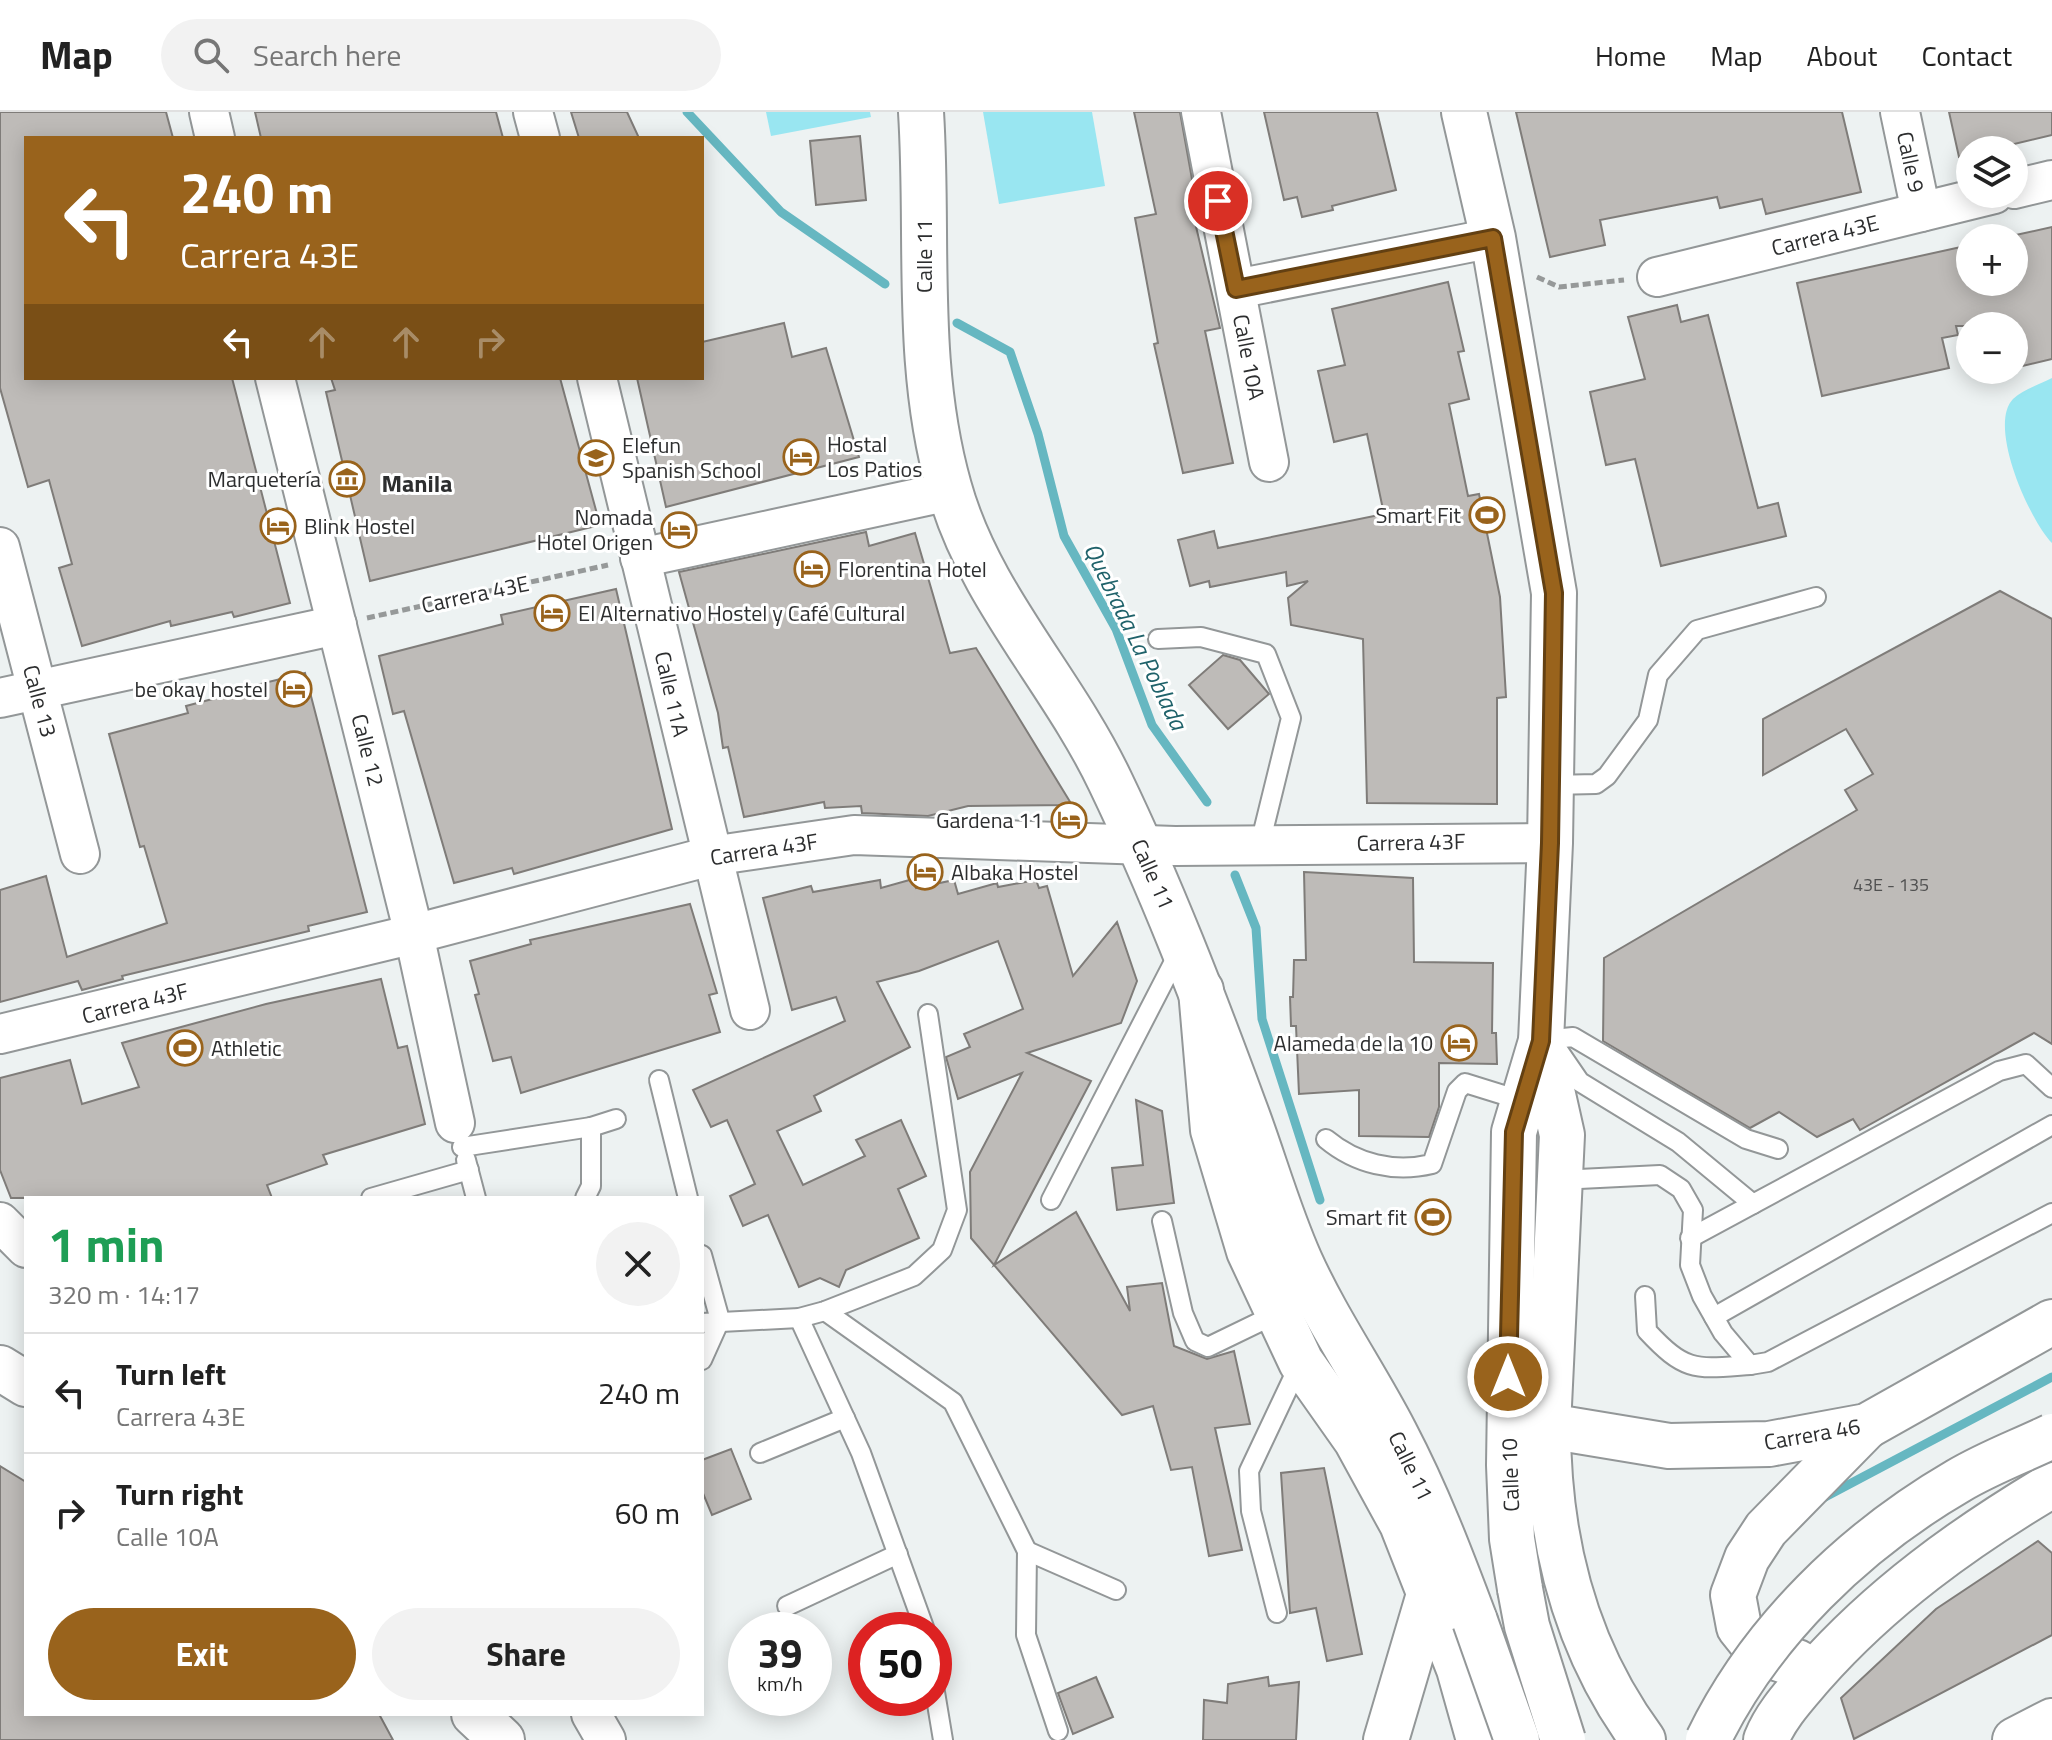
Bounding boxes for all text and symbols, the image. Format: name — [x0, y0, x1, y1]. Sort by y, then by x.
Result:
search box — [161, 19, 721, 91]
text: Map — [40, 26, 113, 84]
text: Search here — [253, 32, 402, 78]
icon: search — [189, 33, 233, 77]
text: Home — [1595, 34, 1666, 77]
text: Map — [1710, 34, 1763, 77]
text: About — [1807, 34, 1877, 77]
text: Contact — [1921, 34, 2012, 77]
street label: Calle 9 — [1888, 128, 1934, 196]
map controls — [1956, 136, 2028, 384]
button: layers — [1956, 136, 2028, 208]
text: 240 m — [180, 150, 333, 235]
pin — [1184, 167, 1252, 235]
icon: left — [48, 168, 152, 272]
icon: arrive — [1196, 179, 1240, 223]
street label: Carrera 43E — [1768, 205, 1882, 265]
street label: Calle 11 — [907, 219, 941, 293]
button: + — [1956, 224, 2028, 296]
text: Carrera 43E — [180, 227, 359, 282]
street label: Calle 10A — [1224, 311, 1274, 403]
button: − — [1956, 312, 2028, 384]
icon: left — [216, 320, 260, 364]
icon: ahead — [300, 320, 344, 364]
icon: ahead — [384, 320, 428, 364]
icon: right — [468, 320, 512, 364]
place label: Hostal Los Patios — [827, 427, 922, 486]
place label: Elefun Spanish School — [622, 428, 762, 487]
hotel icon: Hostal Los Patios — [782, 438, 820, 476]
school or university icon: Elefun Spanish School — [577, 439, 615, 477]
museum icon: Marquetería — [328, 460, 366, 498]
place label: Marquetería — [208, 462, 321, 496]
district label: Manila — [381, 465, 453, 501]
sports icon: Smart Fit — [1468, 496, 1506, 534]
place label: Smart Fit — [1375, 498, 1461, 532]
place label: Nomada Hotel Origen — [537, 500, 653, 559]
hotel icon: Blink Hostel — [259, 507, 297, 545]
place label: Blink Hostel — [304, 509, 415, 543]
hotel icon: Nomada Hotel Origen — [660, 511, 698, 549]
water label: Quebrada La Poblada — [1075, 536, 1198, 737]
hotel icon: Florentina Hotel — [793, 550, 831, 588]
place label: Florentina Hotel — [838, 552, 987, 586]
street label: Carrera 43E — [418, 566, 532, 622]
hotel icon: El Alternativo Hostel y Café Cultural — [533, 594, 571, 632]
place label: El Alternativo Hostel y Café Cultural — [578, 596, 905, 630]
street label: Calle 11A — [646, 648, 698, 740]
street label: Calle 13 — [14, 661, 66, 741]
hotel icon: be okay hostel — [275, 670, 313, 708]
place label: be okay hostel — [134, 672, 268, 706]
street label: Calle 12 — [343, 710, 393, 790]
hotel icon: Gardena 11 — [1050, 801, 1088, 839]
place label: Gardena 11 — [936, 803, 1043, 837]
street label: Carrera 43F — [708, 824, 820, 874]
street label: Carrera 43F — [1356, 824, 1466, 860]
street label: Calle 11 — [1122, 833, 1184, 915]
hotel icon: Albaka Hostel — [906, 853, 944, 891]
place label: Albaka Hostel — [951, 855, 1079, 889]
house number: 43E - 135 — [1853, 871, 1929, 898]
street label: Carrera 43F — [78, 973, 192, 1033]
hotel icon: Alameda de la 10 — [1440, 1024, 1478, 1062]
place label: Alameda de la 10 — [1274, 1026, 1433, 1060]
sports icon: Athletic — [166, 1029, 204, 1067]
place label: Athletic — [211, 1031, 282, 1065]
sports icon: Smart fit — [1414, 1198, 1452, 1236]
place label: Smart fit — [1326, 1200, 1407, 1234]
text: 1 min — [48, 1208, 165, 1281]
button: close — [596, 1222, 680, 1306]
text: 320 m · 14:17 — [48, 1275, 200, 1314]
position arrow — [1466, 1335, 1550, 1419]
text: Turn left — [116, 1351, 226, 1397]
text: 240 m — [598, 1370, 680, 1416]
icon: left — [48, 1371, 92, 1415]
text: Carrera 43E — [116, 1397, 245, 1436]
street label: Carrera 46 — [1761, 1409, 1863, 1459]
street label: Calle 11 — [1380, 1425, 1442, 1507]
street label: Calle 10 — [1492, 1438, 1528, 1512]
text: Turn right — [116, 1471, 244, 1517]
text: 60 m — [615, 1490, 680, 1536]
icon: right — [48, 1491, 92, 1535]
text: Calle 10A — [116, 1517, 219, 1556]
button: Exit — [48, 1608, 356, 1700]
button: Share — [372, 1608, 680, 1700]
speed limit sign: 50 — [848, 1612, 952, 1716]
text: 39 — [758, 1623, 802, 1684]
text: km/h — [757, 1668, 803, 1699]

